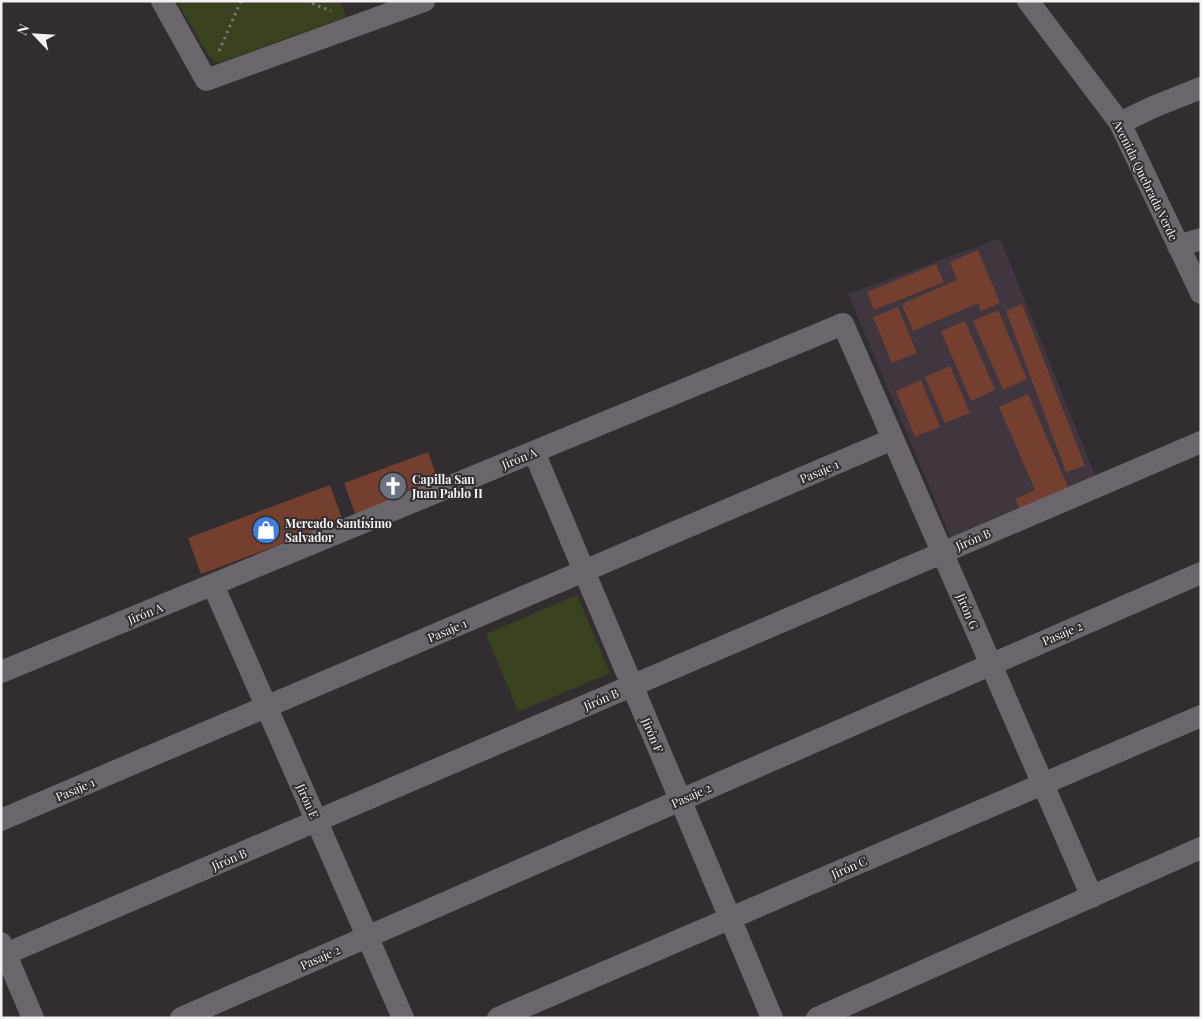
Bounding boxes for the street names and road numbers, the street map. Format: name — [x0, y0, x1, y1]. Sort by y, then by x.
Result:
street label: Avenida Quebrada Verde — [1109, 116, 1182, 243]
street label: Jirón A — [498, 444, 539, 473]
street label: Pasaje 1 — [797, 455, 841, 486]
street label: Jirón B — [952, 524, 993, 554]
street label: Jirón G — [953, 590, 983, 632]
street label: Jirón A — [124, 599, 165, 628]
street label: Pasaje 1 — [425, 614, 469, 645]
street label: Pasaje 2 — [1039, 617, 1085, 649]
street label: Jirón B — [580, 684, 621, 714]
street label: Jirón F — [638, 714, 667, 755]
street label: Pasaje 1 — [53, 773, 97, 804]
street label: Pasaje 2 — [668, 779, 714, 811]
street label: Jirón E — [293, 780, 323, 821]
street label: Jirón B — [208, 844, 249, 874]
street label: Jirón C — [828, 852, 869, 882]
street label: Pasaje 2 — [297, 941, 343, 973]

